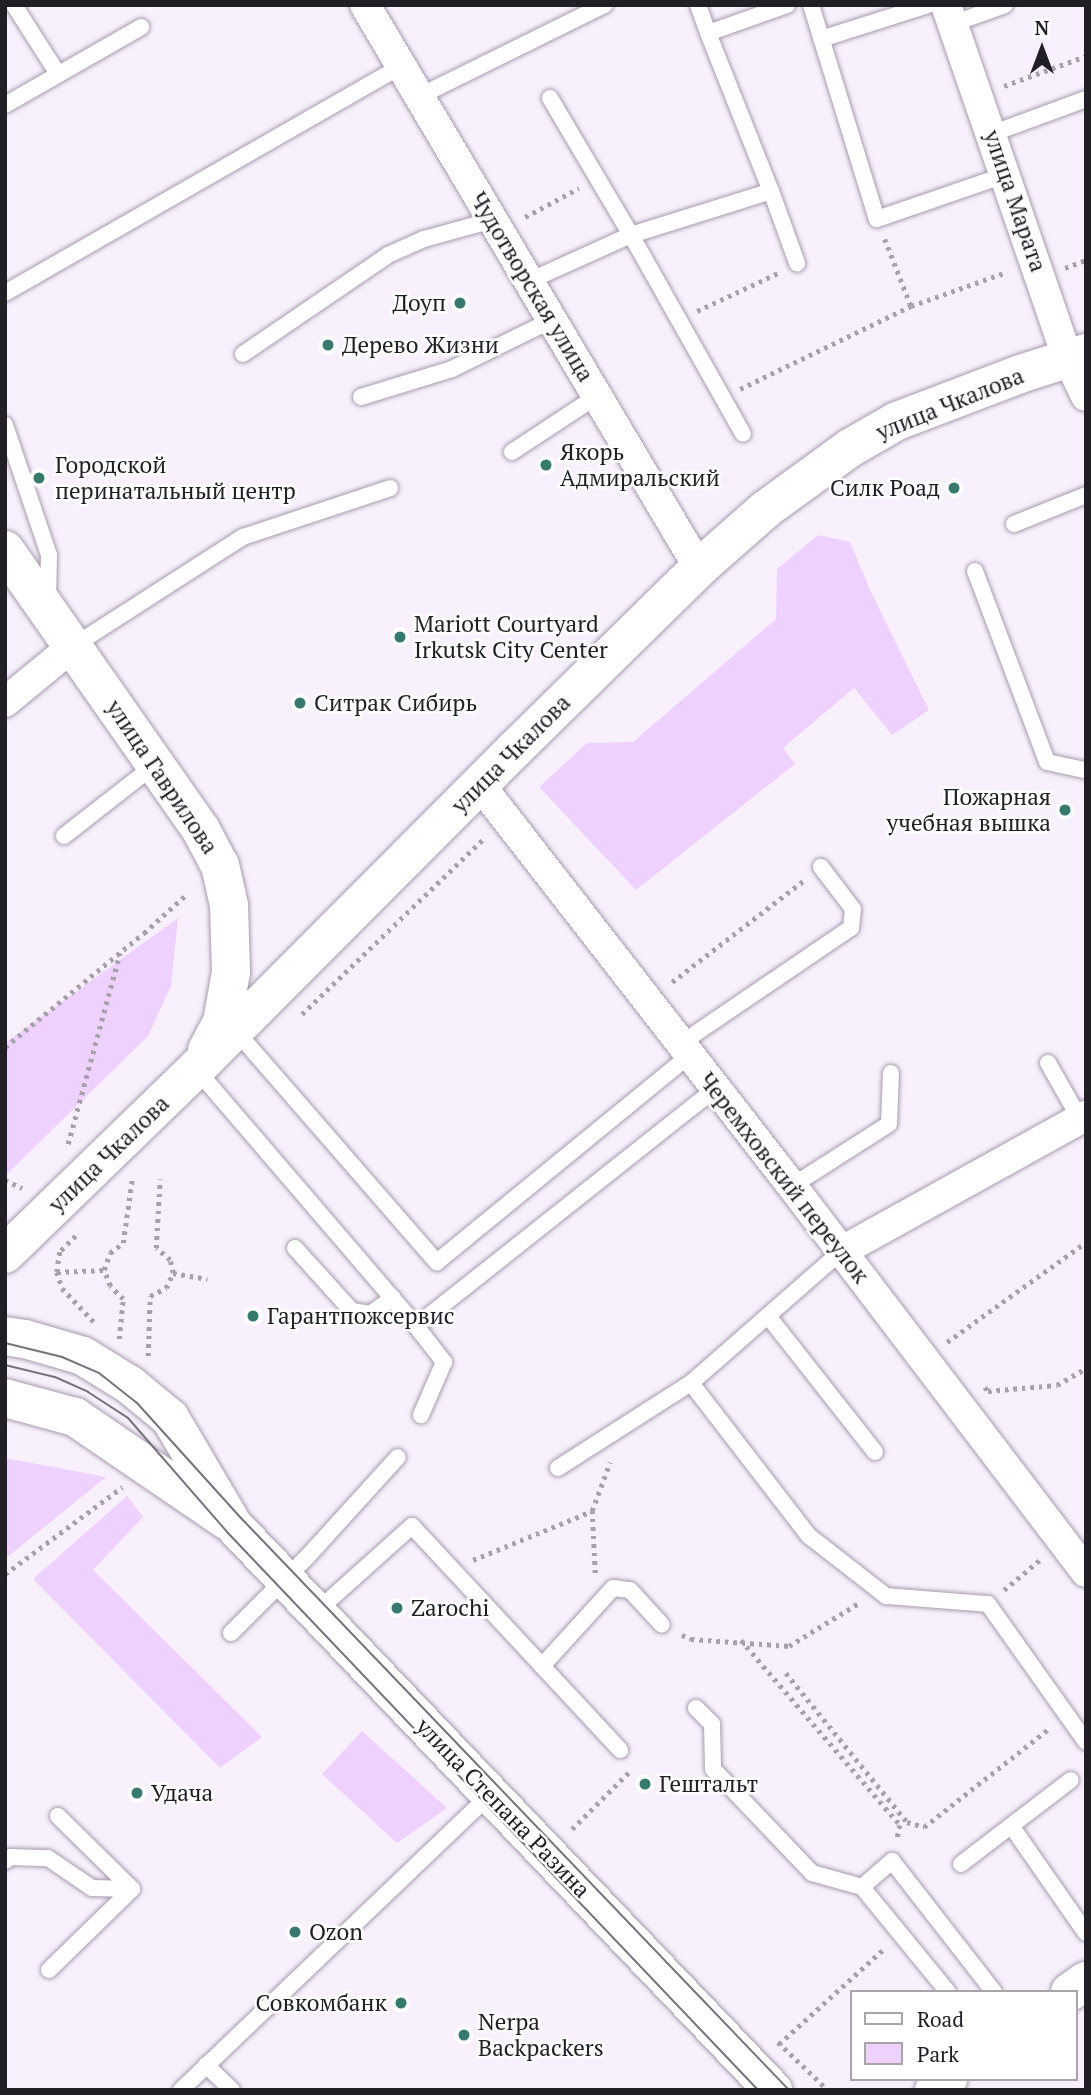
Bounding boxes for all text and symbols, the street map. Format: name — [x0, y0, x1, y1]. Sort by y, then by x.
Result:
north arrow — [1007, 14, 1077, 84]
text: N — [1035, 15, 1049, 40]
street label: улица Марата — [978, 126, 1052, 276]
street label: Чудотворская улица — [464, 187, 600, 387]
place label: Доуп — [393, 289, 446, 317]
marker: Доуп — [452, 295, 468, 311]
place label: Дерево Жизни — [342, 331, 499, 359]
marker: Дерево Жизни — [320, 337, 336, 353]
street label: улица Чкалова — [872, 362, 1028, 446]
place label: Якорь Адмиральский — [560, 438, 720, 492]
place label: Городской перинатальный центр — [55, 451, 296, 505]
marker: Якорь Адмиральский — [538, 457, 554, 473]
marker: Городской перинатальный центр — [29, 468, 49, 488]
place label: Силк Роад — [830, 474, 940, 502]
marker: Силк Роад — [946, 480, 962, 496]
place label: Mariott Courtyard Irkutsk City Center — [414, 610, 608, 664]
marker: Mariott Courtyard Irkutsk City Center — [392, 629, 408, 645]
place label: Ситрак Сибирь — [314, 689, 477, 717]
street label: улица Чкалова — [446, 689, 576, 819]
street label: улица Гаврилова — [100, 695, 224, 859]
marker: Ситрак Сибирь — [292, 695, 308, 711]
place label: Пожарная учебная вышка — [887, 783, 1051, 837]
marker: Пожарная учебная вышка — [1057, 802, 1073, 818]
street label: Черемховский переулок — [693, 1067, 875, 1289]
street label: улица Чкалова — [43, 1090, 175, 1218]
place label: Гарантпожсервис — [267, 1302, 454, 1330]
marker: Гарантпожсервис — [245, 1308, 261, 1324]
place label: Zarochi — [411, 1594, 489, 1622]
marker: Zarochi — [389, 1600, 405, 1616]
street label: улица Степана Разина — [410, 1712, 596, 1904]
place label: Гештальт — [659, 1770, 758, 1798]
marker: Гештальт — [637, 1776, 653, 1792]
place label: Удача — [151, 1779, 213, 1807]
marker: Удача — [129, 1785, 145, 1801]
place label: Ozon — [309, 1918, 363, 1946]
marker: Ozon — [287, 1924, 303, 1940]
place label: Совкомбанк — [256, 1989, 387, 2017]
legend — [850, 1990, 1077, 2081]
marker: Совкомбанк — [393, 1995, 409, 2011]
text: Road — [917, 2005, 964, 2033]
place label: Nerpa Backpackers — [478, 2008, 604, 2062]
marker: Nerpa Backpackers — [456, 2027, 472, 2043]
text: Park — [917, 2040, 959, 2068]

